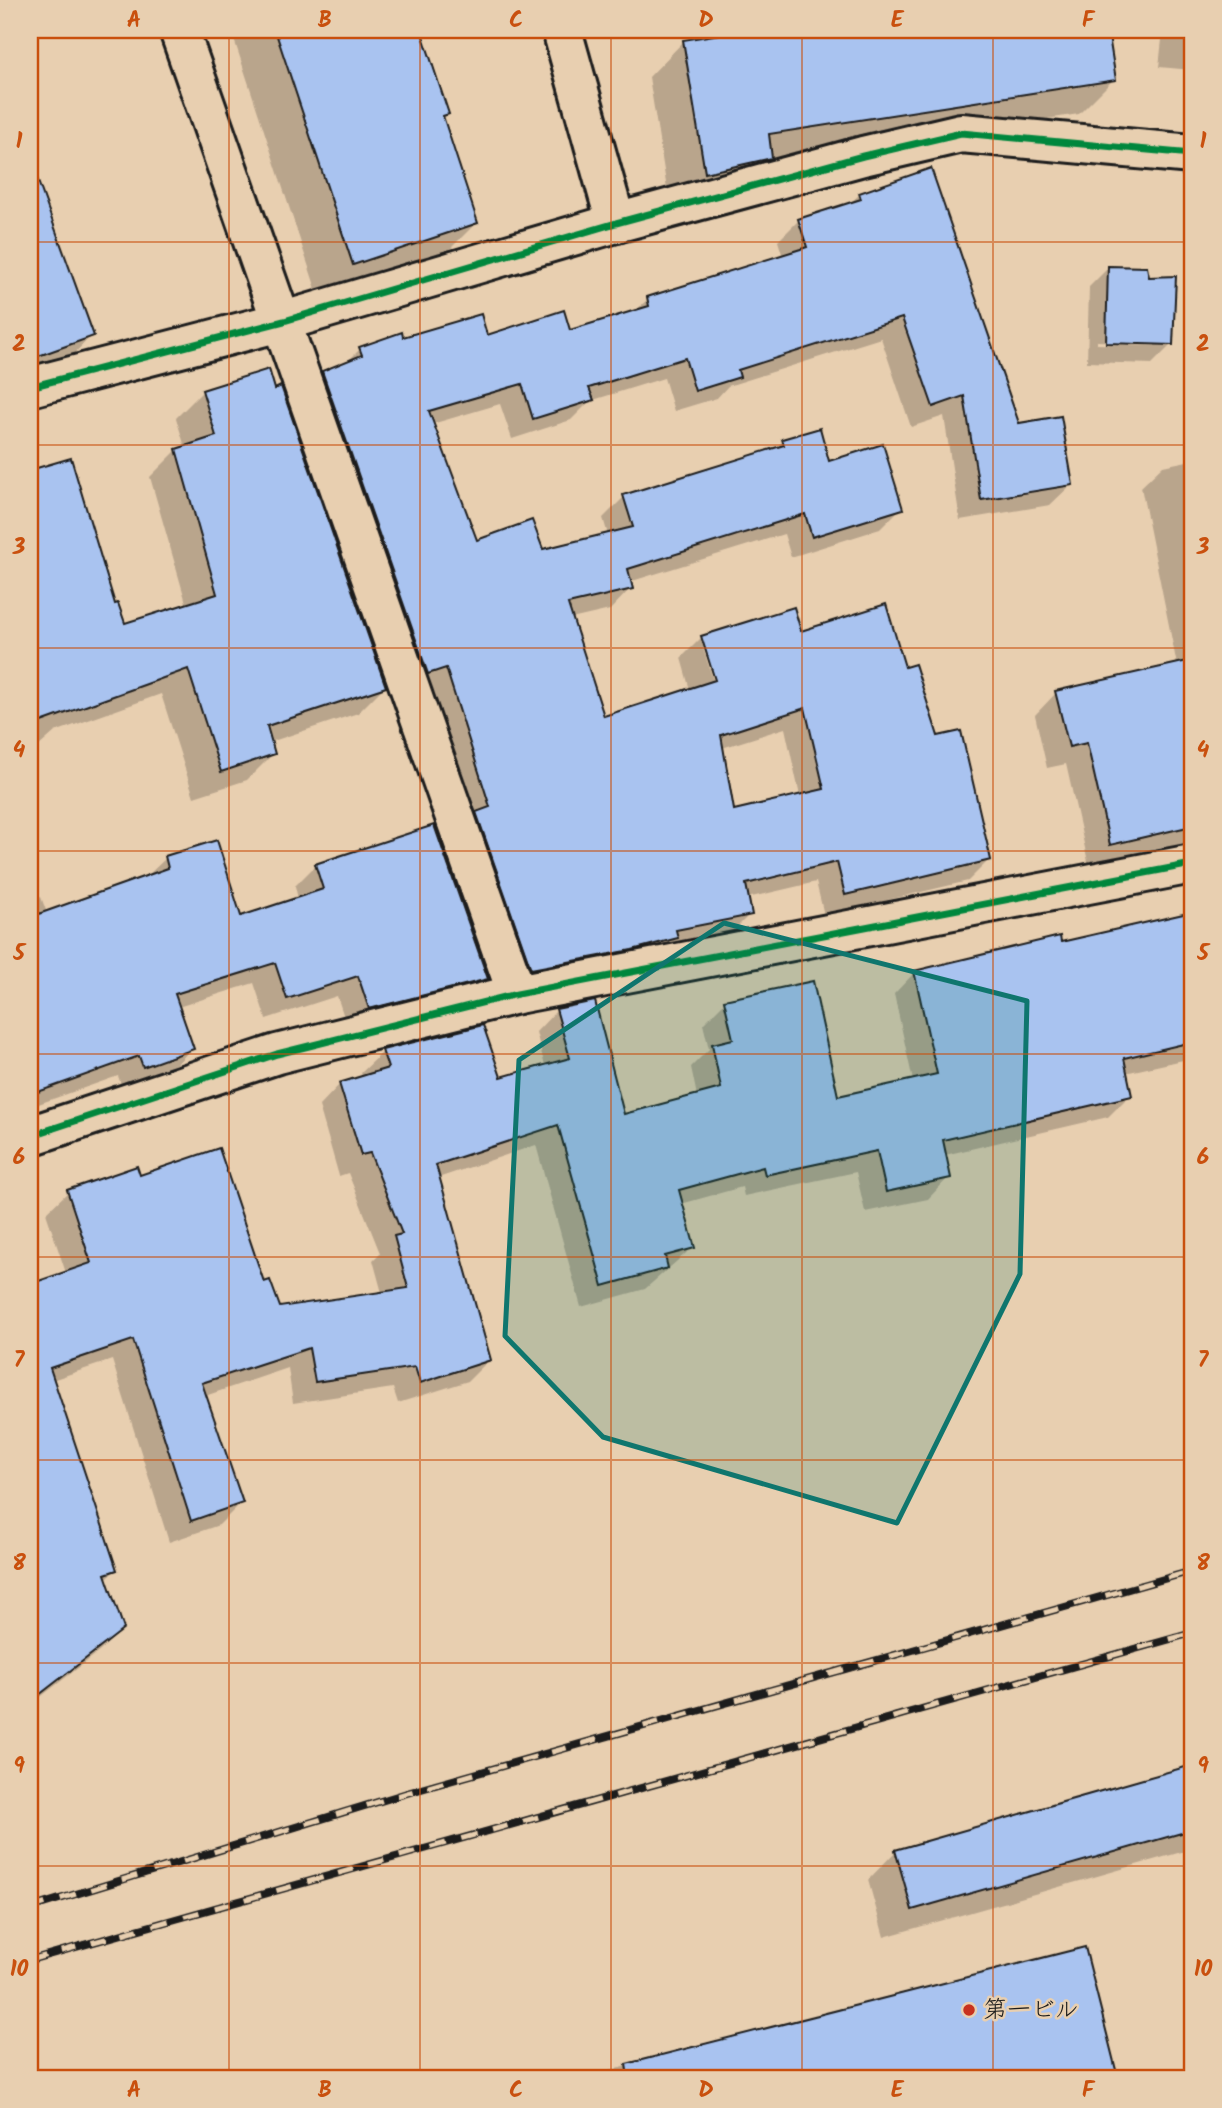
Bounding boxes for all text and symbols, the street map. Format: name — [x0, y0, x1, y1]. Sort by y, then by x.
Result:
text: A — [127, 3, 141, 39]
text: B — [318, 3, 332, 39]
text: C — [509, 3, 523, 39]
text: D — [698, 3, 714, 39]
text: E — [891, 3, 905, 39]
text: F — [1082, 3, 1096, 39]
text: 1 — [16, 124, 23, 160]
text: 1 — [1200, 124, 1207, 160]
text: 2 — [12, 327, 26, 363]
text: 2 — [1196, 327, 1210, 363]
text: 3 — [12, 530, 26, 566]
text: 3 — [1196, 530, 1210, 566]
text: 4 — [13, 733, 26, 769]
text: 4 — [1197, 733, 1210, 769]
text: 5 — [12, 936, 27, 972]
text: 5 — [1196, 936, 1211, 972]
text: 6 — [13, 1140, 25, 1176]
text: 6 — [1197, 1140, 1209, 1176]
text: 7 — [14, 1343, 26, 1379]
text: 7 — [1198, 1343, 1210, 1379]
text: 8 — [12, 1546, 26, 1582]
text: 8 — [1196, 1546, 1210, 1582]
text: 9 — [13, 1749, 25, 1785]
text: 9 — [1197, 1749, 1209, 1785]
text: 10 — [10, 1952, 29, 1988]
text: 10 — [1194, 1952, 1213, 1988]
place label: 第一ビル — [983, 1991, 1079, 2030]
marker: 第一ビル — [961, 2002, 977, 2018]
text: A — [127, 2073, 141, 2108]
text: B — [318, 2073, 332, 2108]
text: C — [509, 2073, 523, 2108]
text: D — [698, 2073, 714, 2108]
text: E — [891, 2073, 905, 2108]
text: F — [1082, 2073, 1096, 2108]

